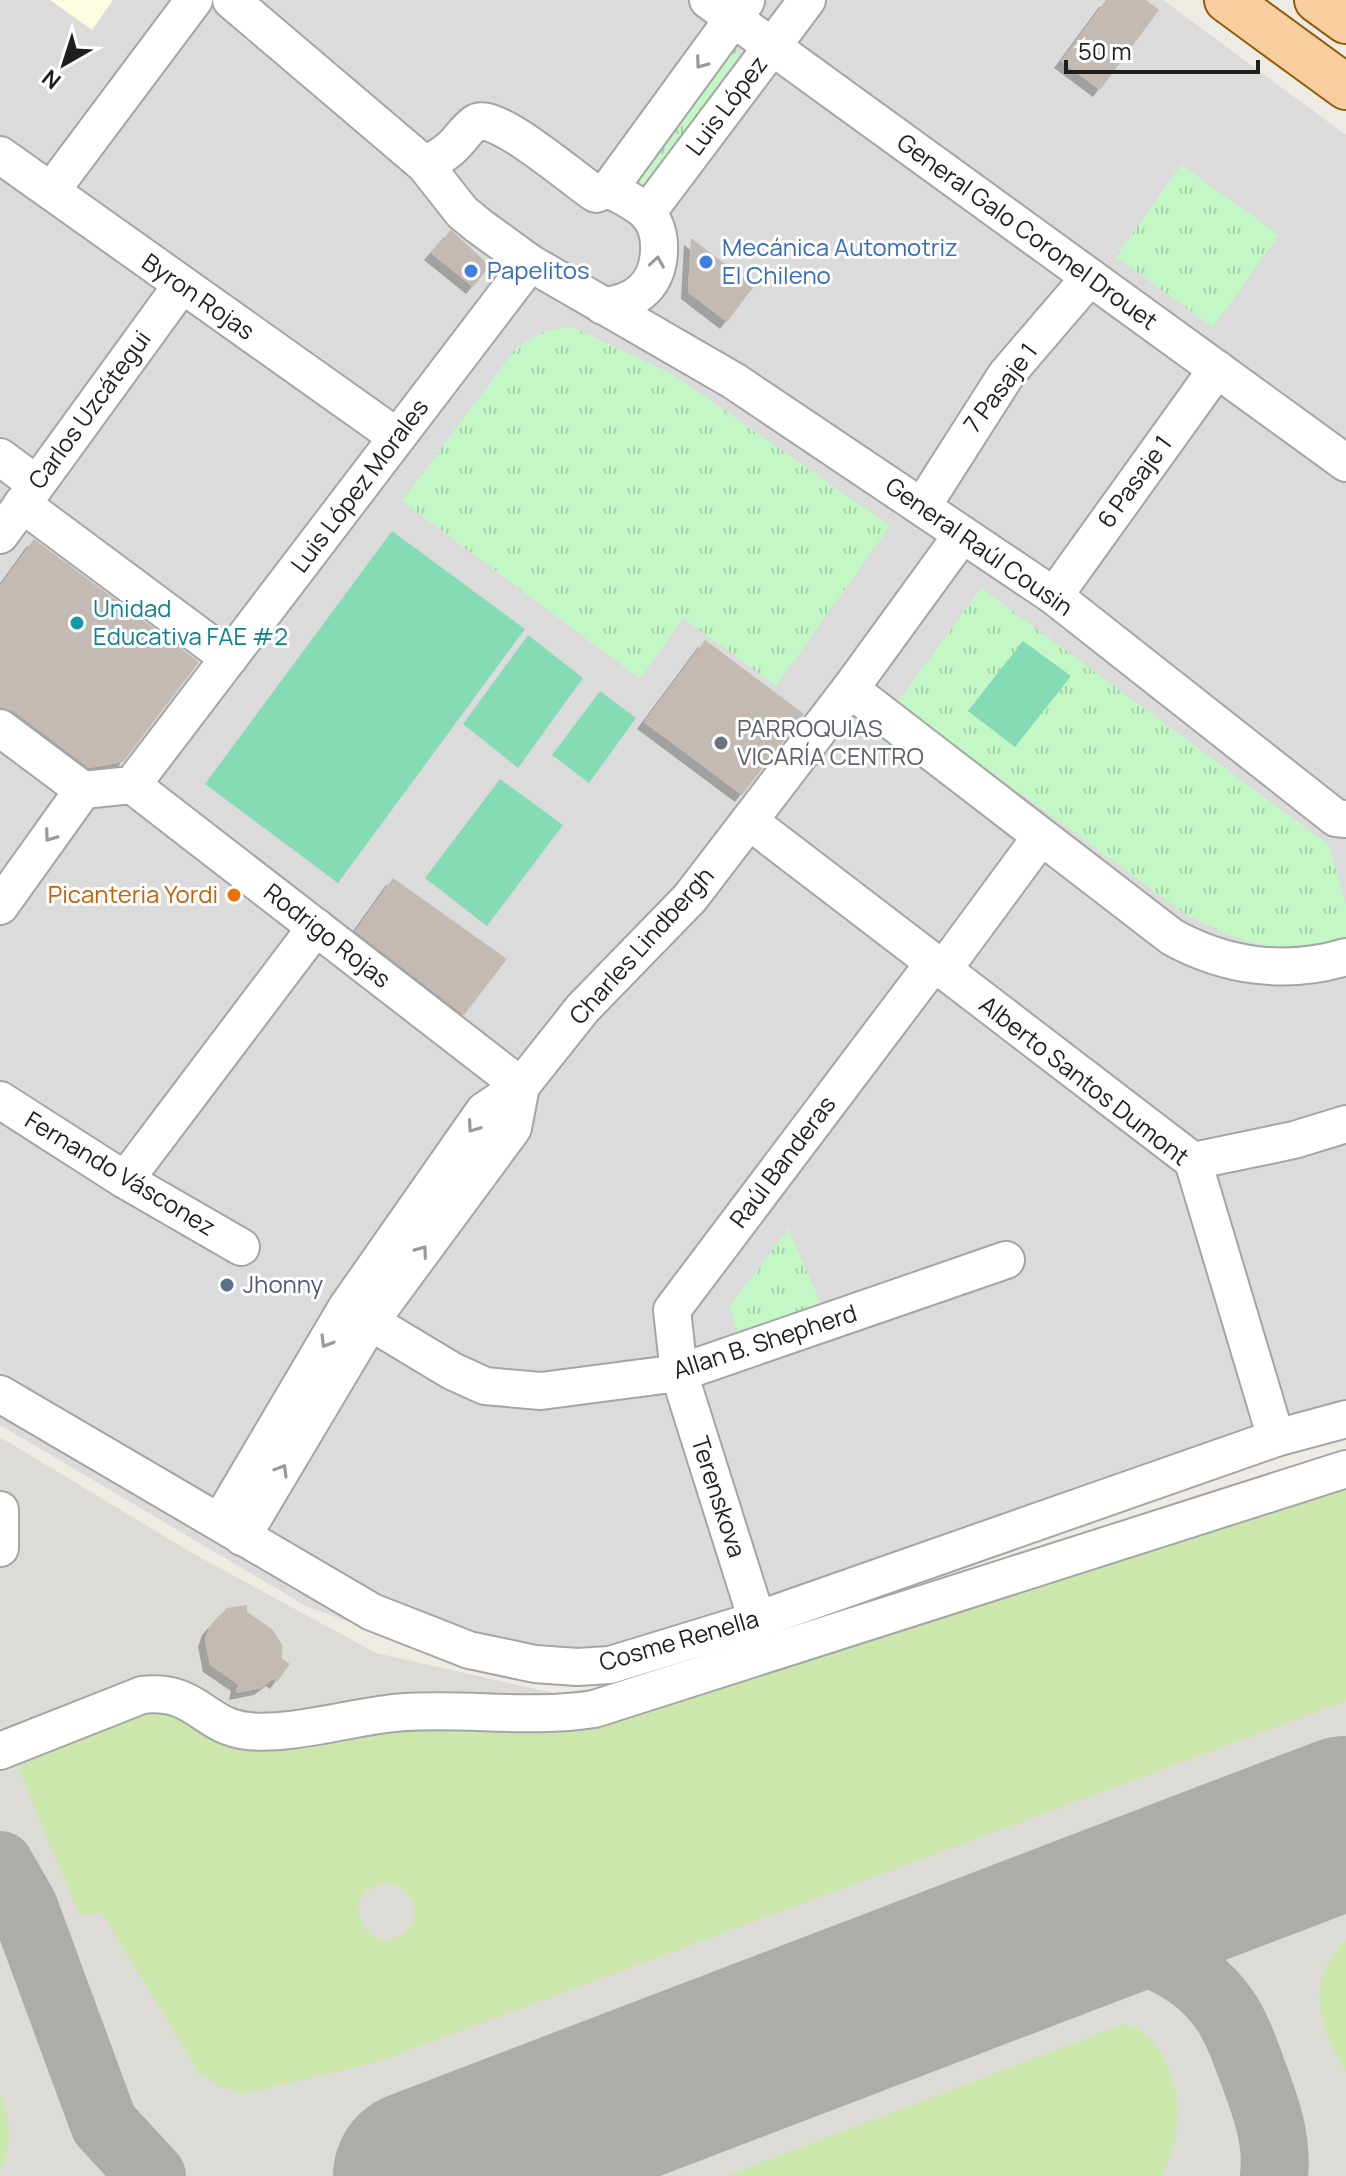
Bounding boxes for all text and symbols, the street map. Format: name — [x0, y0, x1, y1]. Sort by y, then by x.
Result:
north arrow — [24, 24, 104, 104]
scale bar — [1066, 24, 1258, 74]
text: 50 m — [1078, 34, 1132, 67]
street label: Luis López — [677, 48, 774, 162]
one-way arrow — [696, 54, 711, 69]
text: N — [36, 63, 67, 96]
street label: General Galo Coronel Drouet — [891, 125, 1165, 337]
place label: Mecánica Automotriz El Chileno — [722, 230, 958, 291]
street label: Byron Rojas — [136, 245, 262, 347]
place label: Papelitos — [487, 253, 590, 286]
marker: Mecánica Automotriz El Chileno — [697, 253, 715, 271]
one-way arrow — [648, 255, 665, 268]
marker: Papelitos — [462, 262, 480, 280]
street label: Carlos Uzcátegui — [20, 323, 158, 495]
street label: 7 Pasaje 1 — [955, 336, 1044, 439]
street label: Luis López Morales — [282, 391, 435, 579]
street label: 6 Pasaje 1 — [1089, 428, 1179, 534]
street label: General Raúl Cousin — [880, 469, 1080, 623]
place label: Unidad Educativa FAE #2 — [93, 591, 288, 652]
marker: Unidad Educativa FAE #2 — [68, 614, 86, 632]
place label: PARROQUIAS VICARÍA CENTRO — [737, 711, 924, 772]
marker: PARROQUIAS VICARÍA CENTRO — [712, 734, 730, 752]
one-way arrow — [45, 828, 60, 842]
street label: Charles Lindbergh — [561, 859, 721, 1031]
street label: Rodrigo Rojas — [258, 875, 398, 995]
place label: Picanteria Yordi — [48, 877, 218, 910]
marker: Picanteria Yordi — [225, 886, 243, 904]
street label: Alberto Santos Dumont — [973, 988, 1197, 1172]
street label: Raúl Banderas — [721, 1088, 842, 1234]
street label: Fernando Vásconez — [19, 1103, 222, 1243]
one-way arrow — [468, 1119, 483, 1133]
one-way arrow — [412, 1245, 427, 1260]
place label: Jhonny — [243, 1267, 324, 1300]
marker: Jhonny — [218, 1276, 236, 1294]
street label: Allan B. Shepherd — [668, 1295, 861, 1386]
one-way arrow — [321, 1333, 336, 1348]
street label: Terenskova — [684, 1432, 755, 1561]
one-way arrow — [272, 1464, 288, 1479]
street label: Cosme Renella — [595, 1601, 762, 1678]

